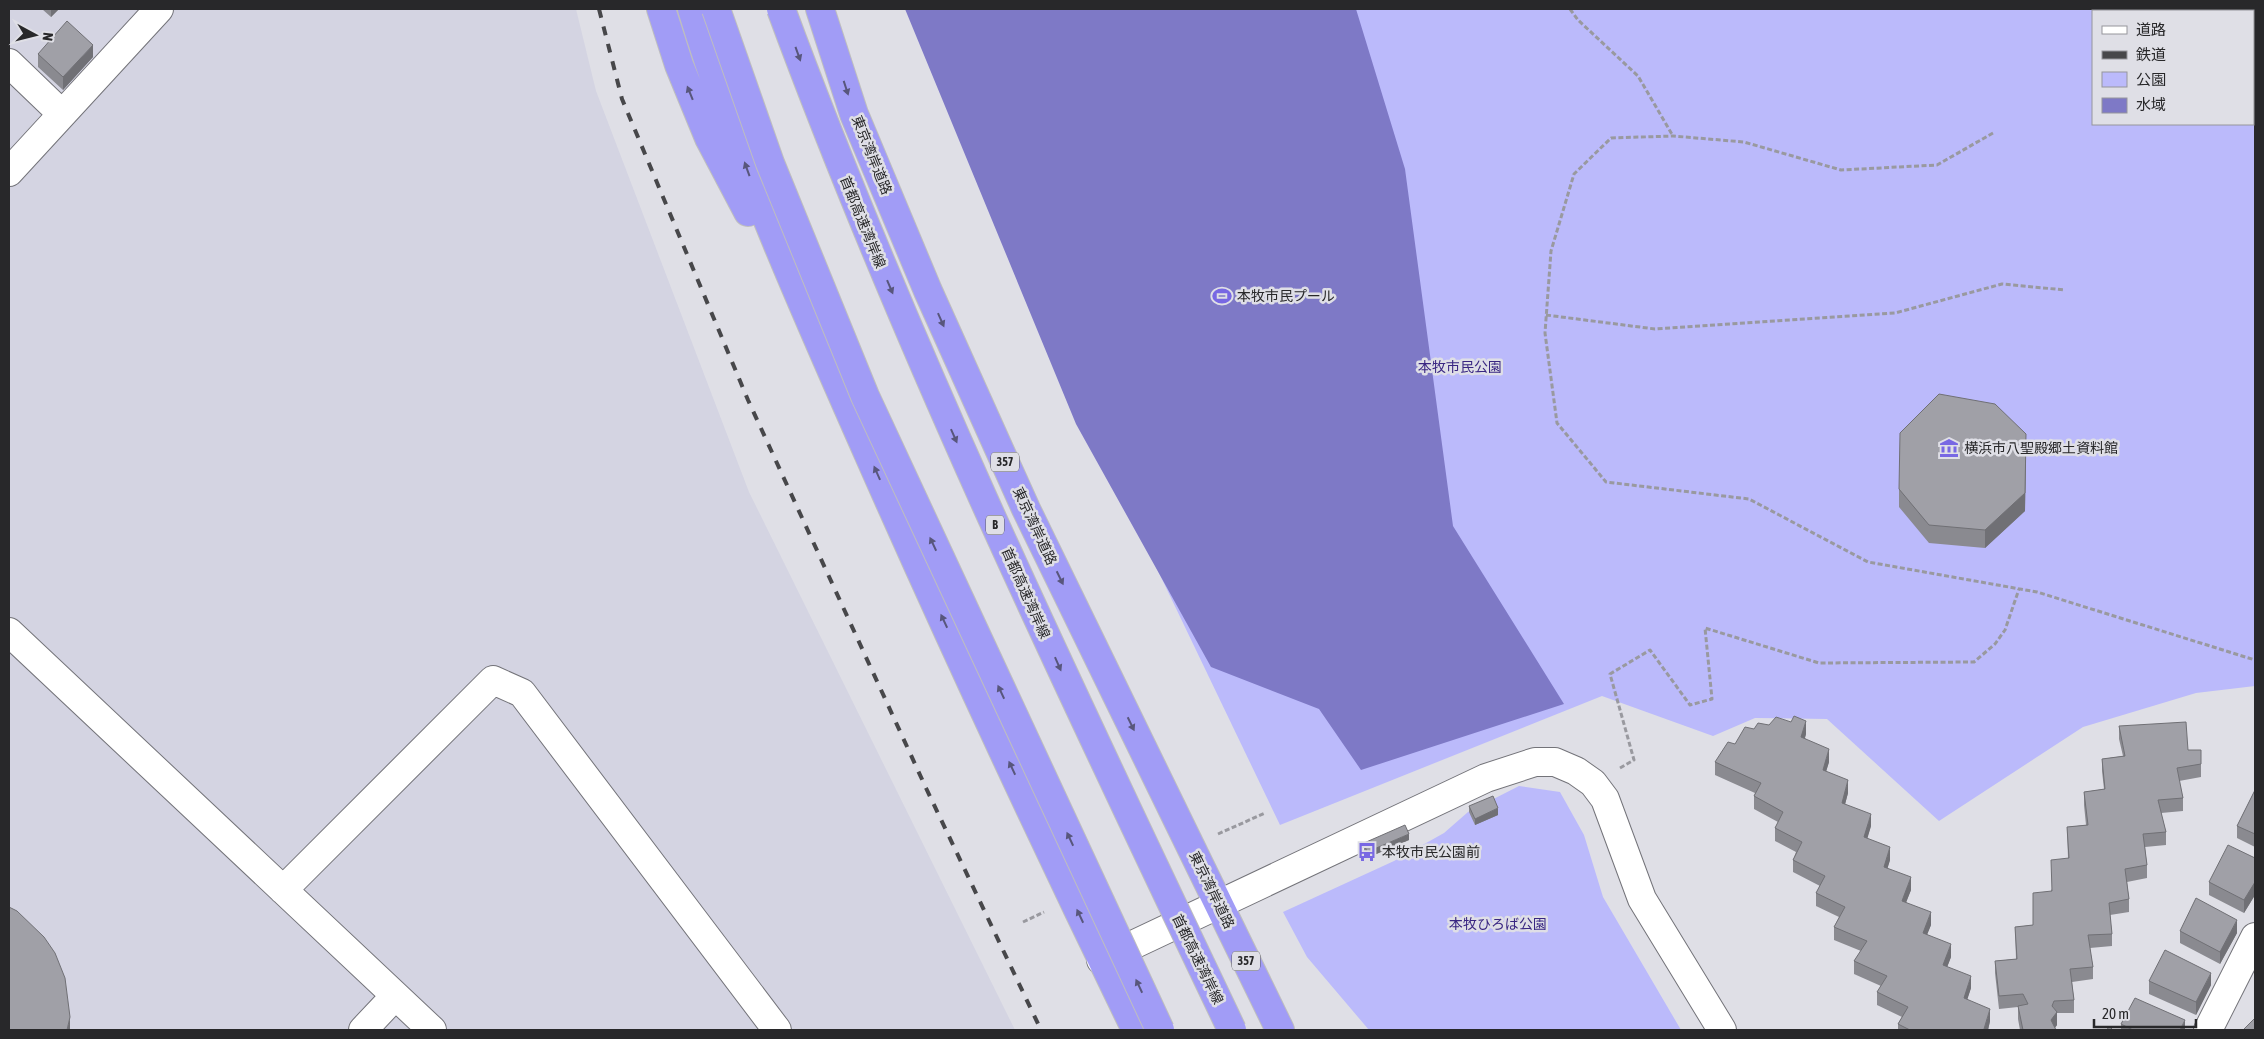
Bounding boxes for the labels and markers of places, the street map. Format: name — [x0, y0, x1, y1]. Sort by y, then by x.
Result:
sports icon: 本牧市民プール — [1211, 285, 1233, 307]
place label: 本牧市民プール — [1237, 288, 1335, 304]
museum icon: 横浜市八聖殿郷土資料館 — [1938, 437, 1960, 459]
place label: 横浜市八聖殿郷土資料館 — [1964, 440, 2118, 456]
bus stop icon: 本牧市民公園前 — [1356, 841, 1378, 863]
place label: 本牧市民公園前 — [1382, 844, 1480, 860]

